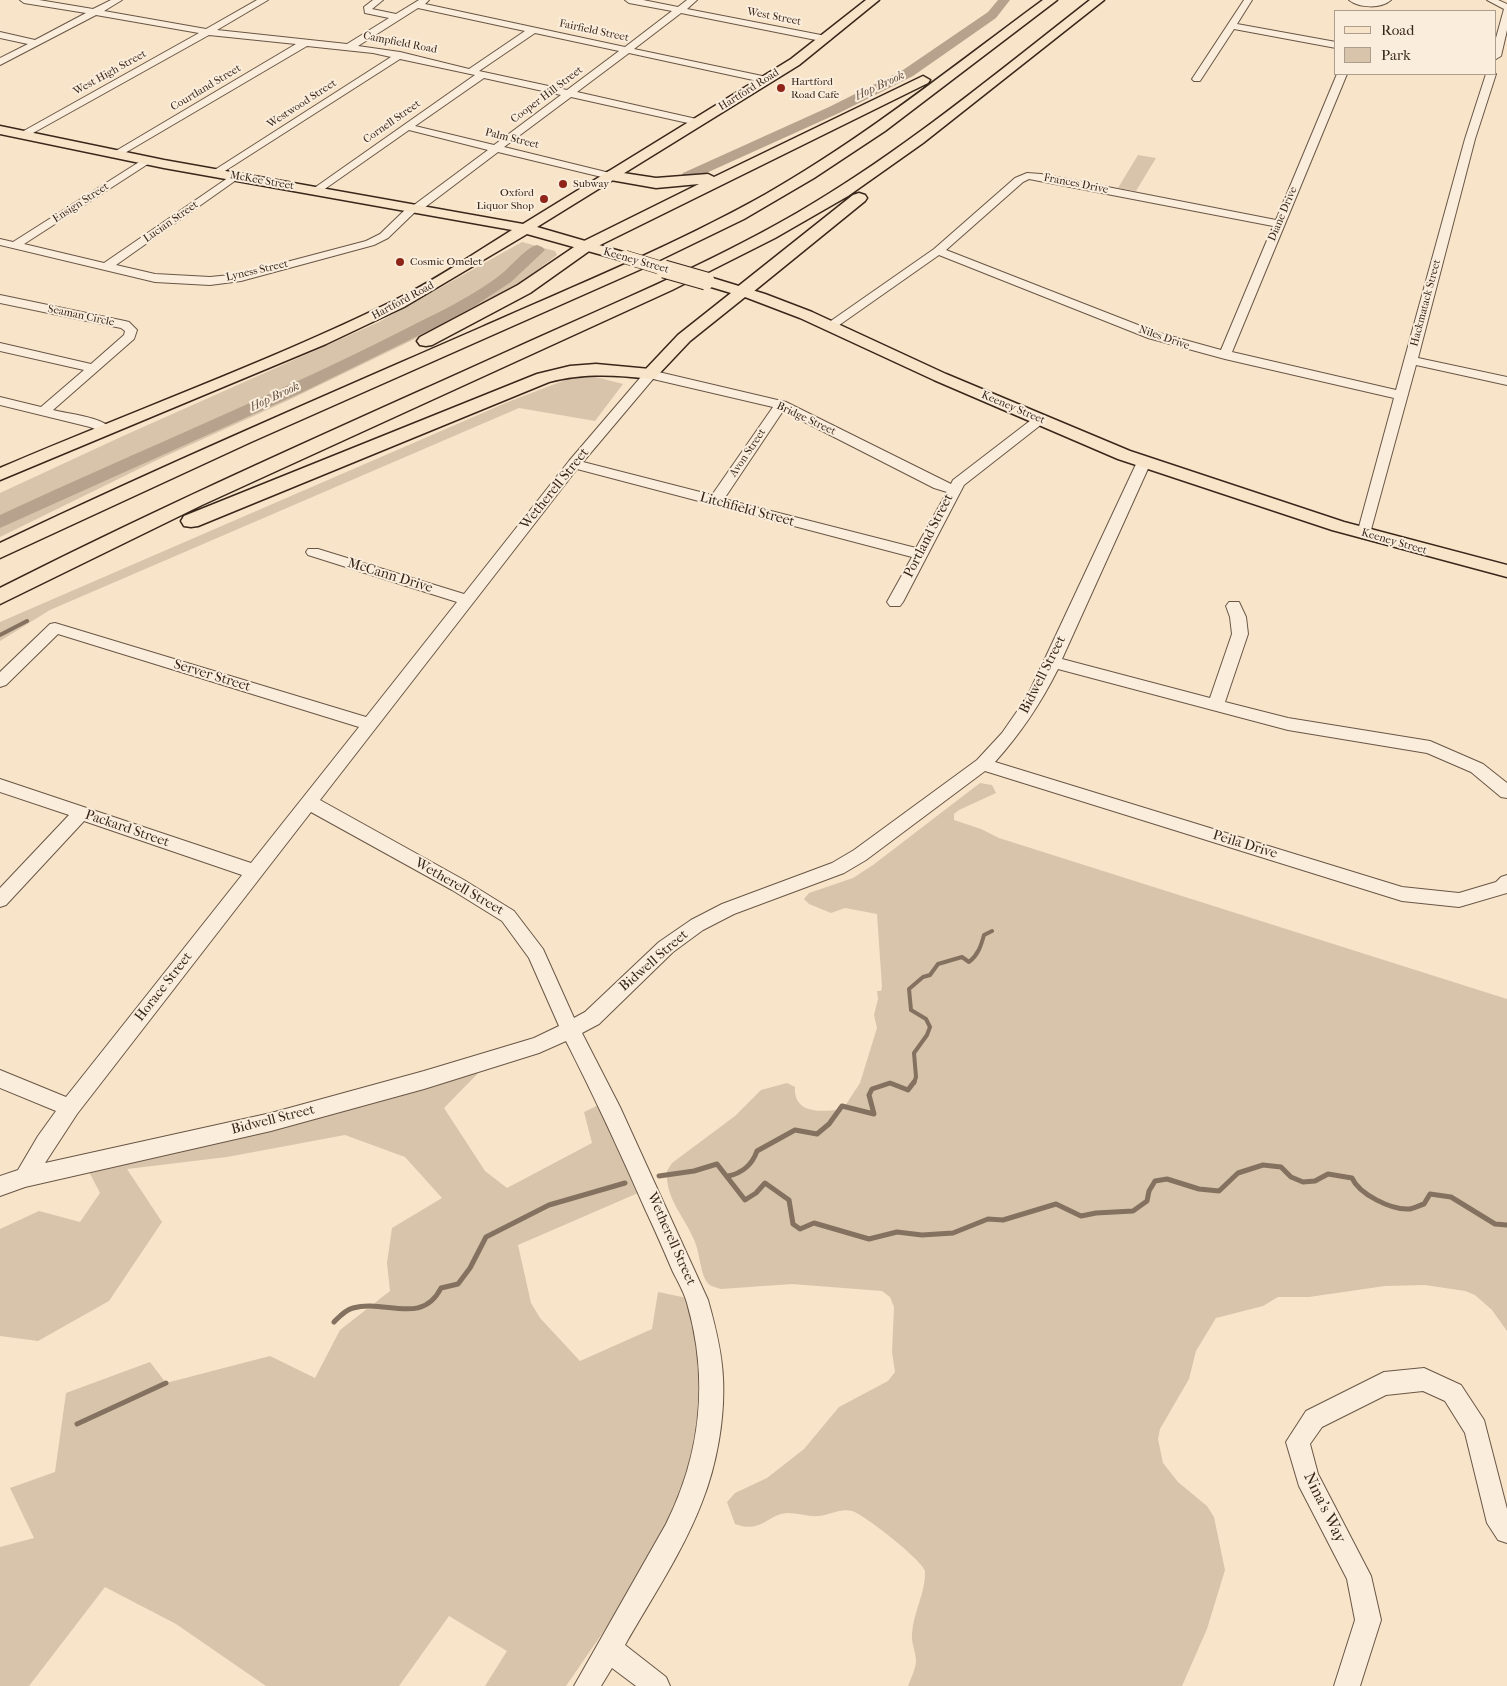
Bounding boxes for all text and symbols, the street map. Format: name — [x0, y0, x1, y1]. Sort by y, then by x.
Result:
street label: West Street — [746, 5, 802, 29]
legend — [1334, 10, 1497, 75]
street label: Fairfield Street — [558, 17, 630, 45]
text: Road — [1381, 21, 1414, 39]
street label: Campfield Road — [362, 29, 438, 57]
text: Park — [1381, 46, 1411, 64]
street label: West High Street — [71, 48, 149, 98]
street label: Courtland Street — [168, 62, 244, 114]
street label: Cooper Hill Street — [509, 64, 585, 126]
street label: Hartford Road — [716, 66, 782, 114]
water label: Hop Brook — [853, 68, 907, 104]
place label: Hartford Road Cafe — [791, 75, 839, 101]
street label: Westwood Street — [265, 77, 339, 131]
marker: Hartford Road Cafe — [775, 82, 787, 94]
street label: Cornell Street — [361, 97, 423, 147]
street label: Palm Street — [484, 126, 540, 152]
street label: McKee Street — [229, 169, 295, 193]
street label: Frances Drive — [1043, 171, 1109, 197]
place label: Subway — [573, 177, 609, 191]
marker: Subway — [557, 178, 569, 190]
street label: Ensign Street — [51, 180, 111, 226]
street label: Diane Drive — [1266, 185, 1300, 243]
place label: Oxford Liquor Shop — [476, 186, 534, 212]
marker: Oxford Liquor Shop — [538, 193, 550, 205]
street label: Lucian Street — [141, 198, 201, 246]
street label: Keeney Street — [602, 245, 670, 277]
place label: Cosmic Omelet — [410, 255, 482, 269]
marker: Cosmic Omelet — [394, 256, 406, 268]
street label: Lyness Street — [225, 257, 289, 285]
street label: Hackmatack Street — [1408, 258, 1444, 348]
street label: Hartford Road — [370, 279, 436, 323]
street label: Seaman Circle — [47, 303, 115, 329]
street label: Niles Drive — [1137, 323, 1191, 353]
water label: Hop Brook — [248, 379, 302, 415]
street label: Keeney Street — [979, 389, 1047, 427]
street label: Bridge Street — [774, 400, 838, 438]
street label: Avon Street — [727, 426, 769, 480]
street label: Wetherell Street — [517, 445, 593, 533]
street label: Litchfield Street — [698, 489, 796, 531]
street label: Portland Street — [901, 491, 957, 581]
street label: Keeney Street — [1360, 526, 1428, 558]
street label: McCann Drive — [345, 555, 435, 597]
street label: Bidwell Street — [1016, 633, 1070, 717]
street label: Server Street — [171, 656, 253, 696]
street label: Packard Street — [83, 807, 171, 851]
street label: Peila Drive — [1211, 827, 1279, 863]
street label: Wetherell Street — [412, 855, 506, 919]
street label: Bidwell Street — [616, 927, 692, 995]
street label: Horace Street — [132, 949, 196, 1025]
street label: Bidwell Street — [230, 1102, 316, 1138]
street label: Wetherell Street — [643, 1190, 699, 1288]
street label: Nina's Way — [1299, 1470, 1349, 1546]

